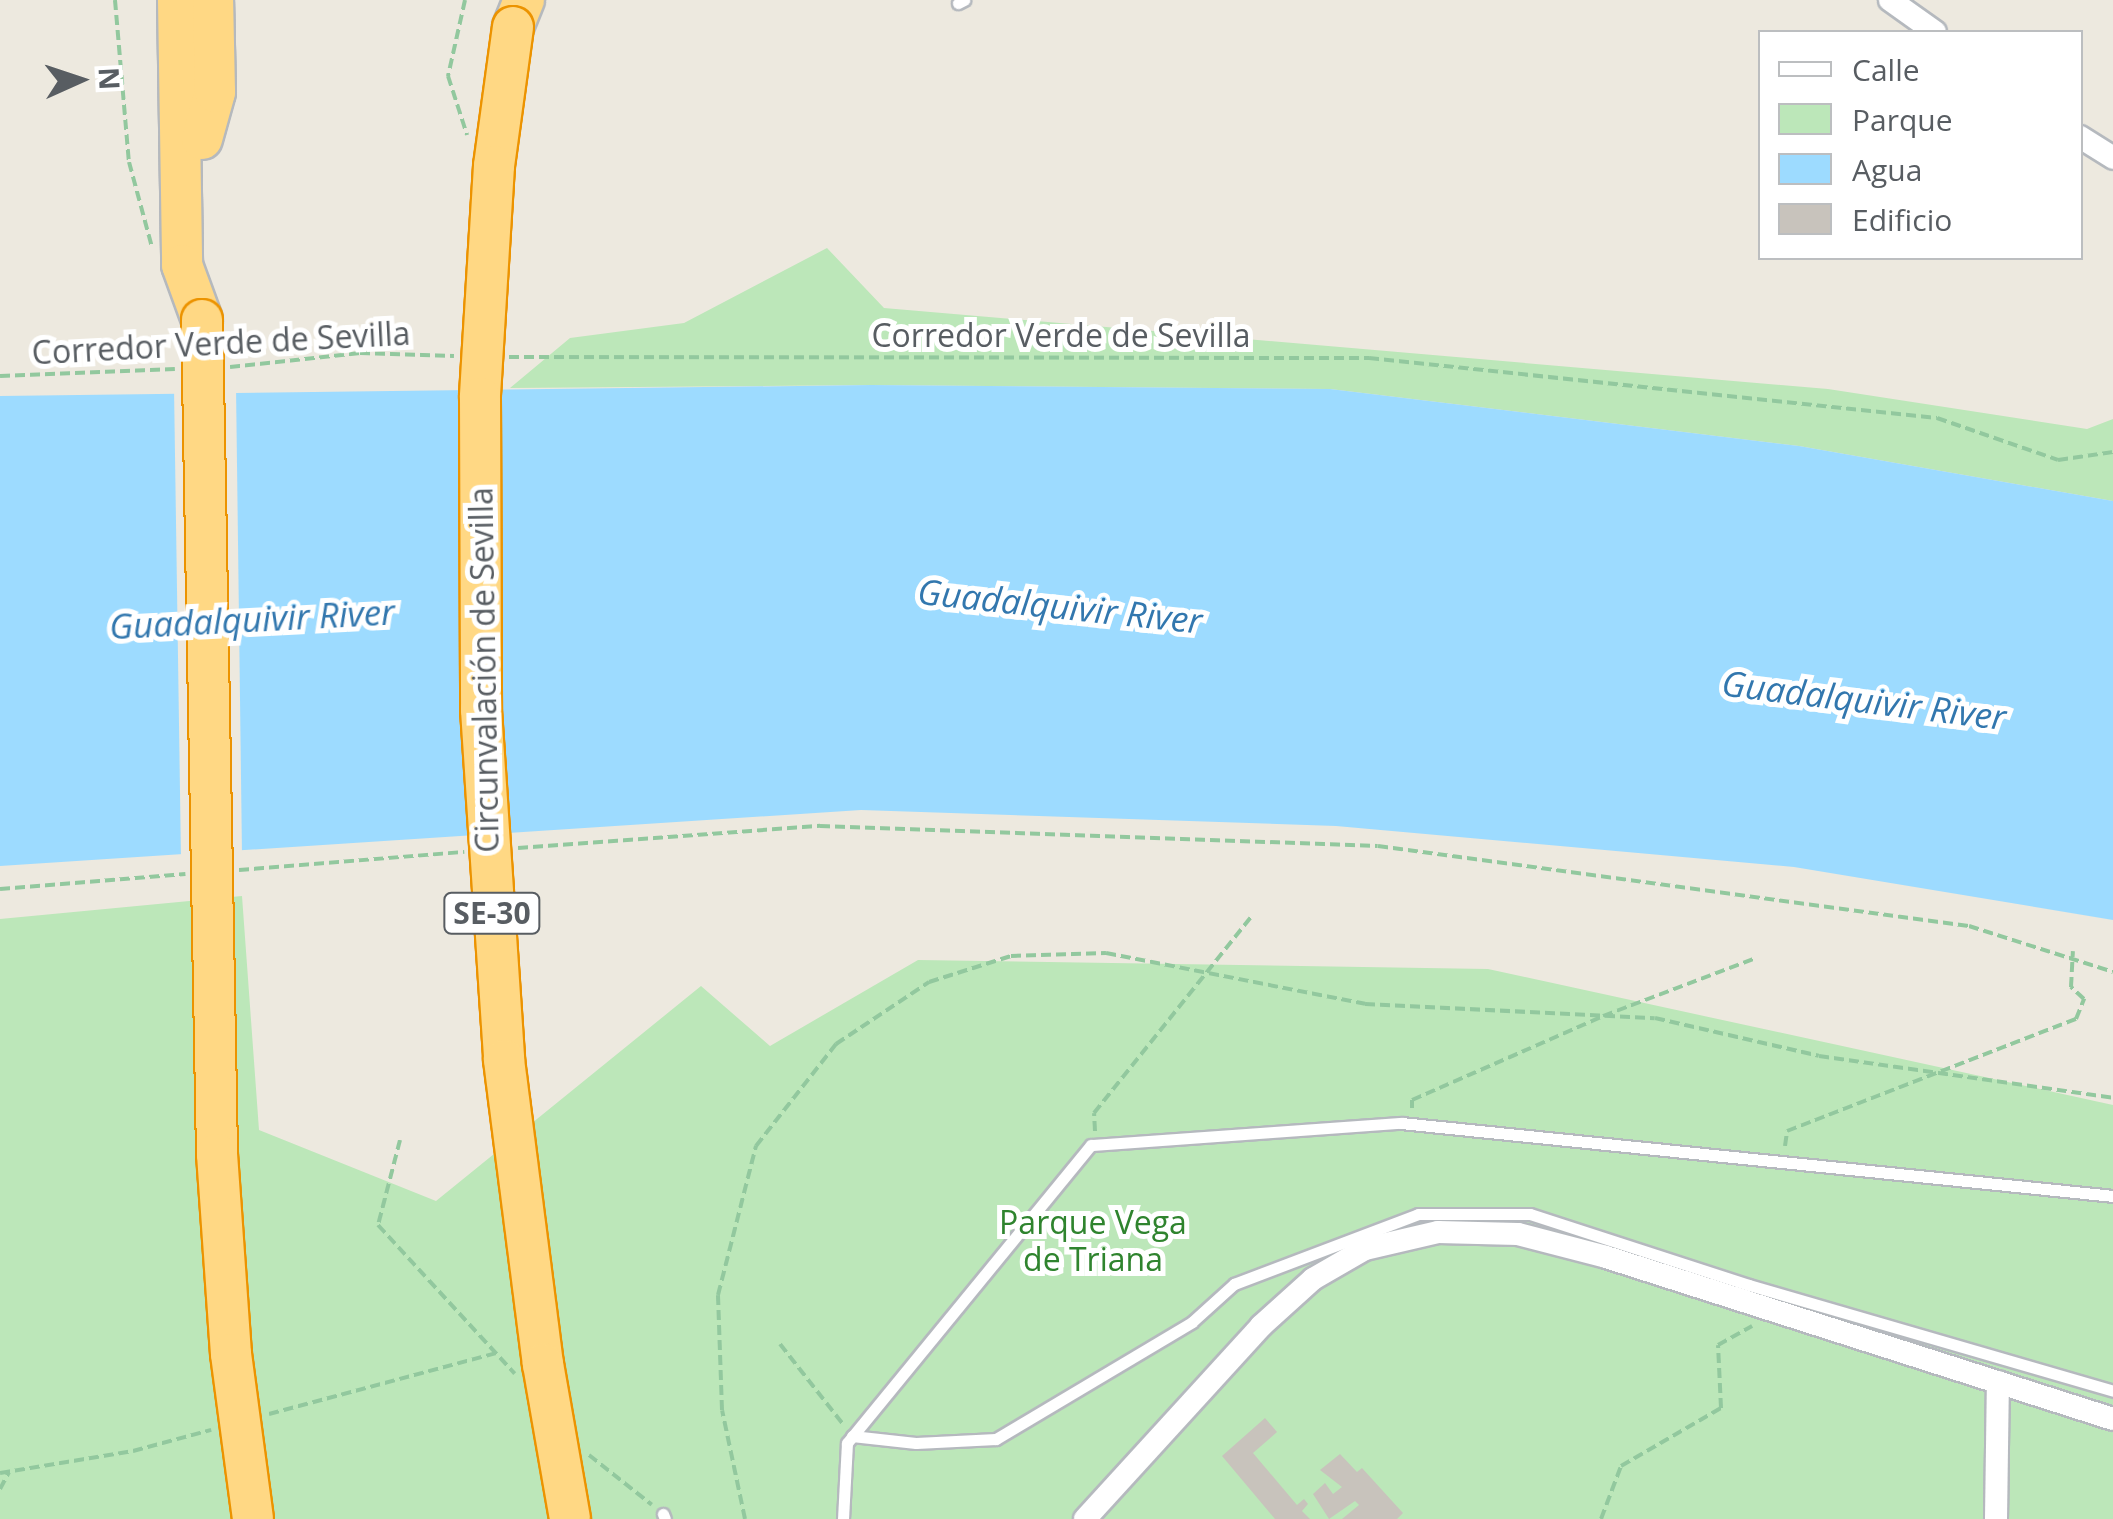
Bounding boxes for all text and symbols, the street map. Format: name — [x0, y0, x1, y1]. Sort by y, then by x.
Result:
north arrow — [30, 30, 130, 130]
legend — [1758, 30, 2083, 260]
text: Calle — [1852, 49, 1920, 90]
text: N — [90, 66, 130, 91]
text: Parque — [1852, 99, 1953, 140]
text: Agua — [1852, 149, 1922, 190]
text: Edificio — [1852, 199, 1952, 240]
street label: Corredor Verde de Sevilla — [31, 314, 411, 372]
street label: Corredor Verde de Sevilla — [871, 316, 1251, 354]
street label: Circunvalación de Sevilla — [462, 487, 506, 853]
water label: Guadalquivir River — [916, 570, 1204, 642]
water label: Guadalquivir River — [108, 591, 396, 647]
water label: Guadalquivir River — [1720, 662, 2008, 738]
road number: SE-30 — [442, 888, 542, 938]
park label: Parque Vega de Triana — [999, 1204, 1187, 1279]

